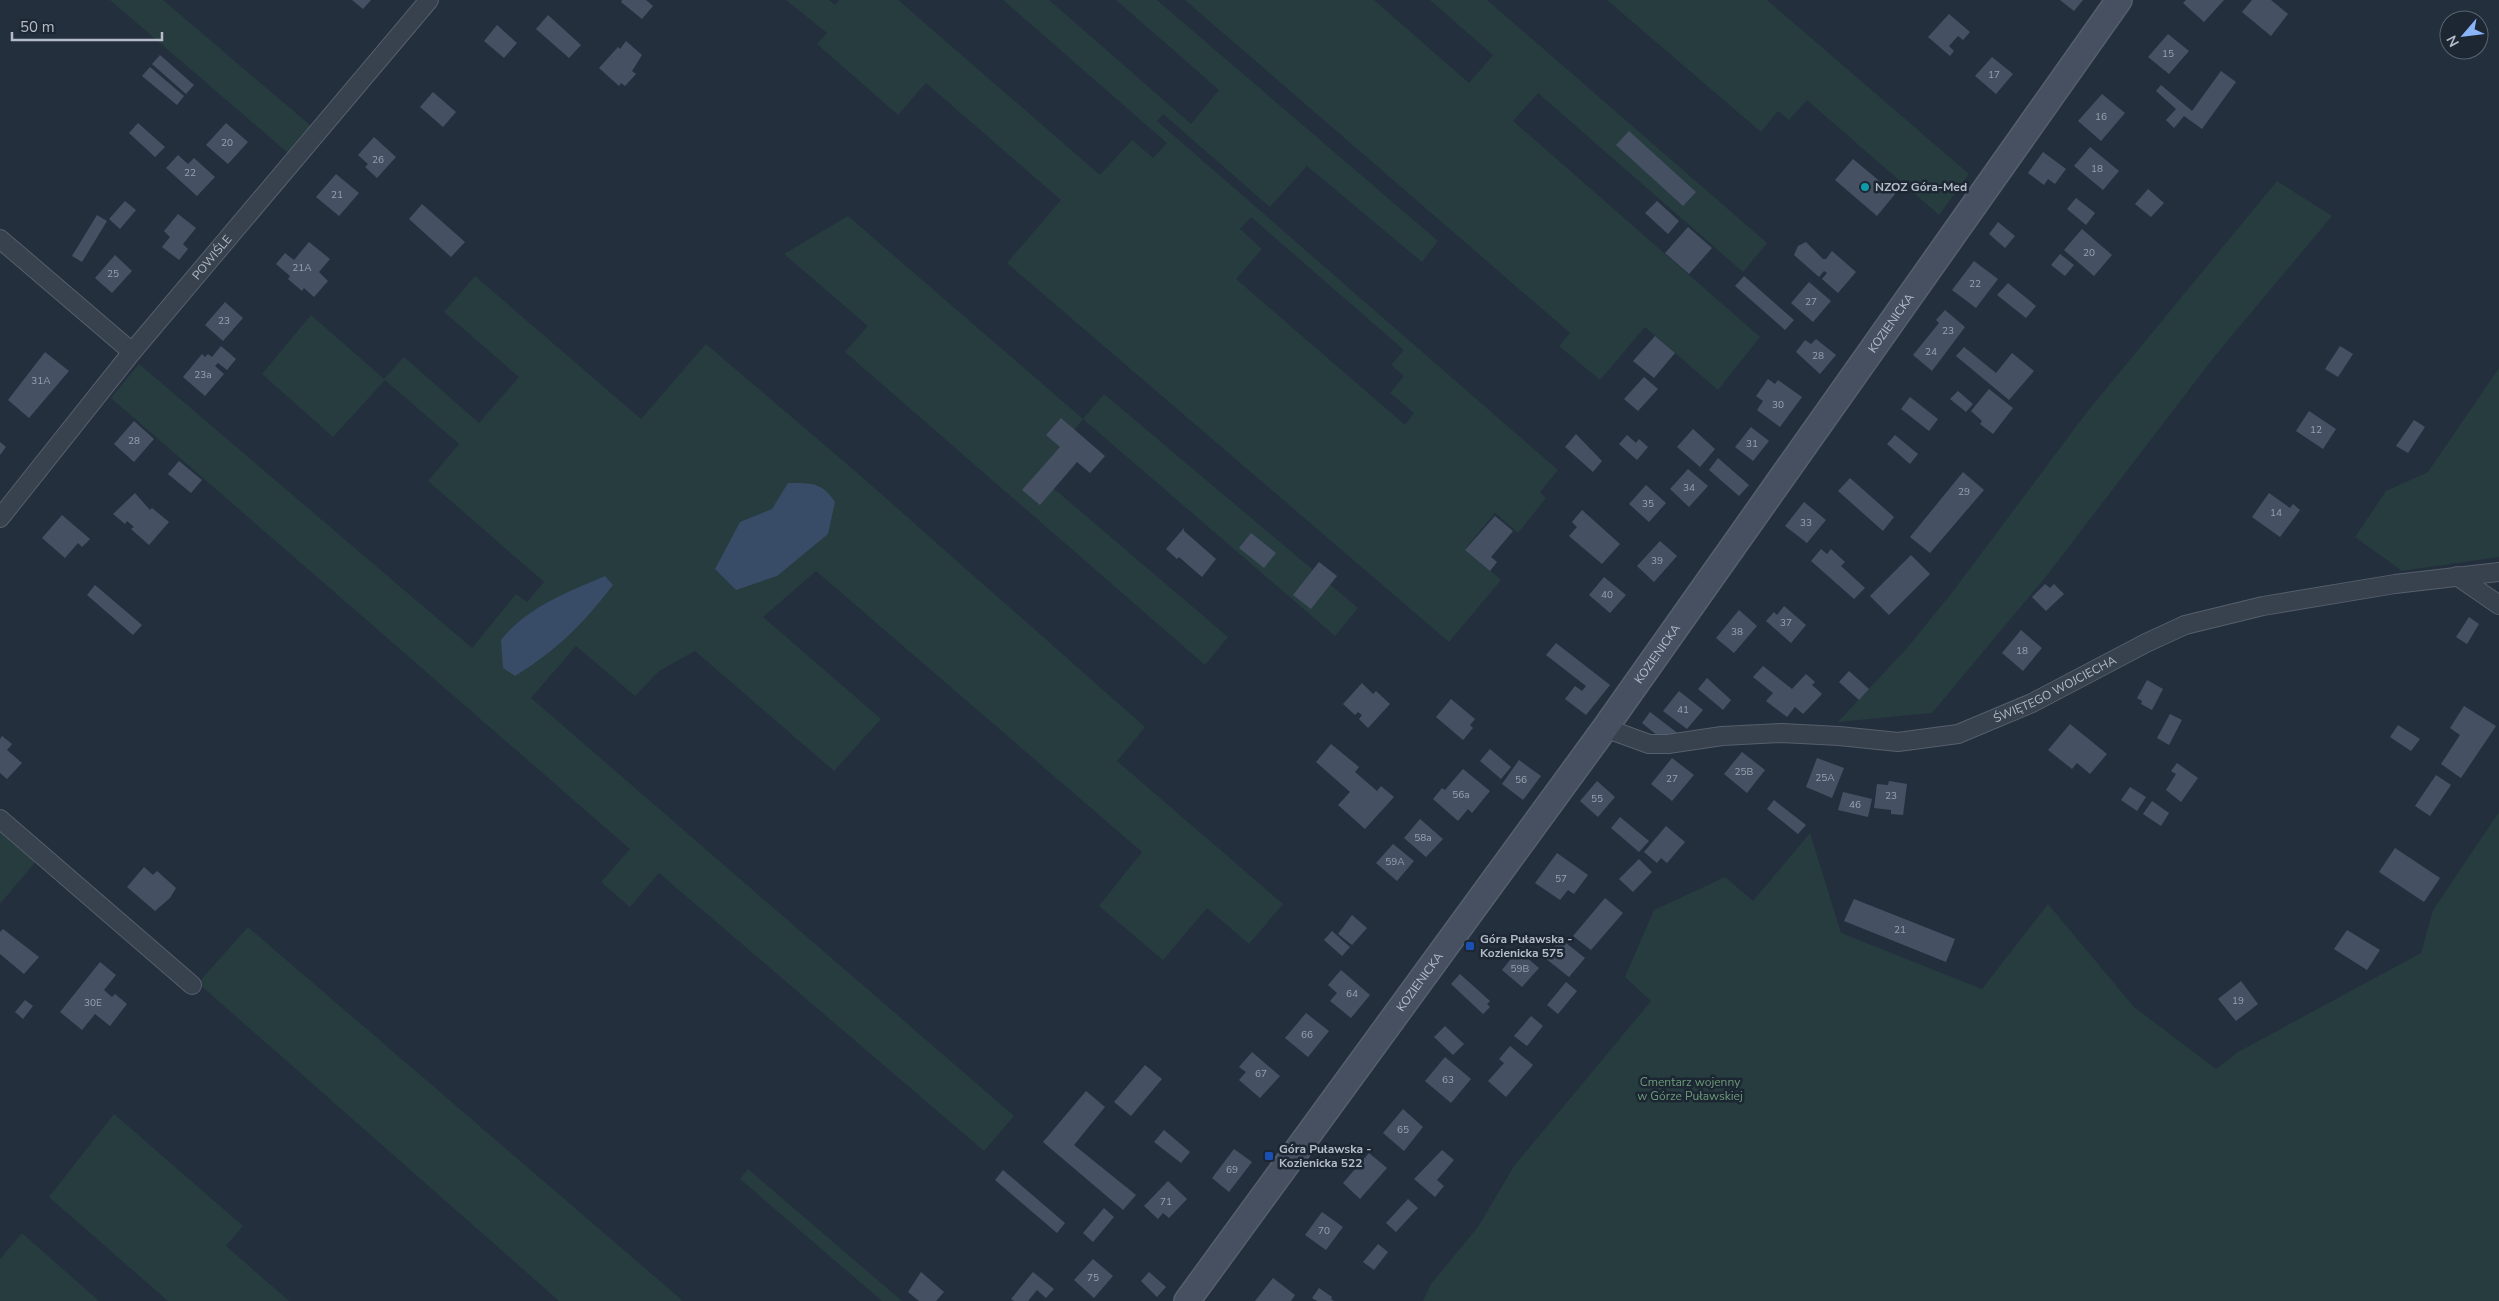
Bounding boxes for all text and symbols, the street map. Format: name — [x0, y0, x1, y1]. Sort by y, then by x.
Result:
scale bar — [12, 10, 162, 42]
north arrow — [2439, 10, 2489, 60]
text: 50 m — [20, 17, 55, 37]
text: N — [2442, 32, 2464, 50]
house number: 15 — [2162, 47, 2174, 61]
house number: 17 — [1988, 68, 2000, 82]
house number: 16 — [2095, 110, 2107, 124]
house number: 20 — [221, 136, 233, 150]
house number: 26 — [372, 153, 384, 167]
house number: 18 — [2091, 162, 2103, 176]
house number: 22 — [184, 166, 196, 180]
place label: NZOZ Góra-Med — [1875, 179, 1967, 195]
marker: NZOZ Góra-Med — [1859, 181, 1871, 193]
house number: 21 — [331, 188, 343, 202]
street label: POWIŚLE — [188, 232, 235, 283]
house number: 20 — [2083, 246, 2095, 260]
house number: 21A — [292, 261, 312, 275]
house number: 25 — [107, 267, 119, 281]
house number: 22 — [1969, 277, 1981, 291]
street label: KOZIENICKA — [1864, 290, 1918, 356]
house number: 27 — [1805, 295, 1817, 309]
house number: 23 — [218, 314, 230, 328]
house number: 23 — [1942, 324, 1954, 338]
house number: 24 — [1925, 345, 1937, 359]
house number: 28 — [1812, 349, 1824, 363]
house number: 23a — [194, 368, 212, 382]
house number: 31A — [31, 374, 51, 388]
house number: 30 — [1772, 398, 1784, 412]
house number: 12 — [2310, 423, 2322, 437]
house number: 28 — [128, 434, 140, 448]
house number: 31 — [1746, 437, 1758, 451]
house number: 34 — [1683, 481, 1695, 495]
house number: 29 — [1958, 485, 1970, 499]
house number: 35 — [1642, 497, 1654, 511]
house number: 14 — [2270, 506, 2282, 520]
house number: 33 — [1800, 516, 1812, 530]
house number: 39 — [1651, 554, 1663, 568]
house number: 40 — [1601, 588, 1613, 602]
house number: 37 — [1780, 616, 1792, 630]
street label: KOZIENICKA — [1631, 621, 1684, 687]
house number: 38 — [1731, 625, 1743, 639]
house number: 18 — [2016, 644, 2028, 658]
street label: ŚWIĘTEGO WOJCIECHA — [1991, 652, 2119, 726]
house number: 41 — [1677, 703, 1689, 717]
house number: 25B — [1735, 765, 1754, 779]
house number: 25A — [1815, 771, 1835, 785]
house number: 27 — [1666, 772, 1678, 786]
house number: 56 — [1515, 773, 1527, 787]
house number: 56a — [1452, 788, 1470, 802]
house number: 23 — [1885, 789, 1897, 803]
house number: 55 — [1591, 792, 1603, 806]
house number: 46 — [1849, 798, 1861, 812]
house number: 58a — [1414, 831, 1432, 845]
house number: 59A — [1385, 855, 1405, 869]
house number: 57 — [1555, 872, 1567, 886]
house number: 21 — [1894, 923, 1906, 937]
place label: Góra Puławska - Kozienicka 575 — [1480, 931, 1573, 961]
marker: Góra Puławska - Kozienicka 575 — [1464, 940, 1476, 952]
street label: KOZIENICKA — [1393, 949, 1447, 1015]
house number: 59B — [1511, 962, 1530, 976]
house number: 64 — [1346, 987, 1358, 1001]
house number: 19 — [2232, 994, 2244, 1008]
house number: 30E — [84, 996, 102, 1010]
house number: 66 — [1301, 1028, 1313, 1042]
house number: 67 — [1255, 1067, 1267, 1081]
house number: 63 — [1442, 1073, 1454, 1087]
park label: Cmentarz wojenny w Górze Puławskiej — [1637, 1074, 1743, 1104]
house number: 65 — [1397, 1123, 1409, 1137]
place label: Góra Puławska - Kozienicka 522 — [1279, 1141, 1372, 1171]
marker: Góra Puławska - Kozienicka 522 — [1263, 1150, 1275, 1162]
house number: 69 — [1226, 1163, 1238, 1177]
house number: 71 — [1160, 1195, 1172, 1209]
house number: 70 — [1318, 1224, 1330, 1238]
house number: 75 — [1087, 1271, 1099, 1285]

